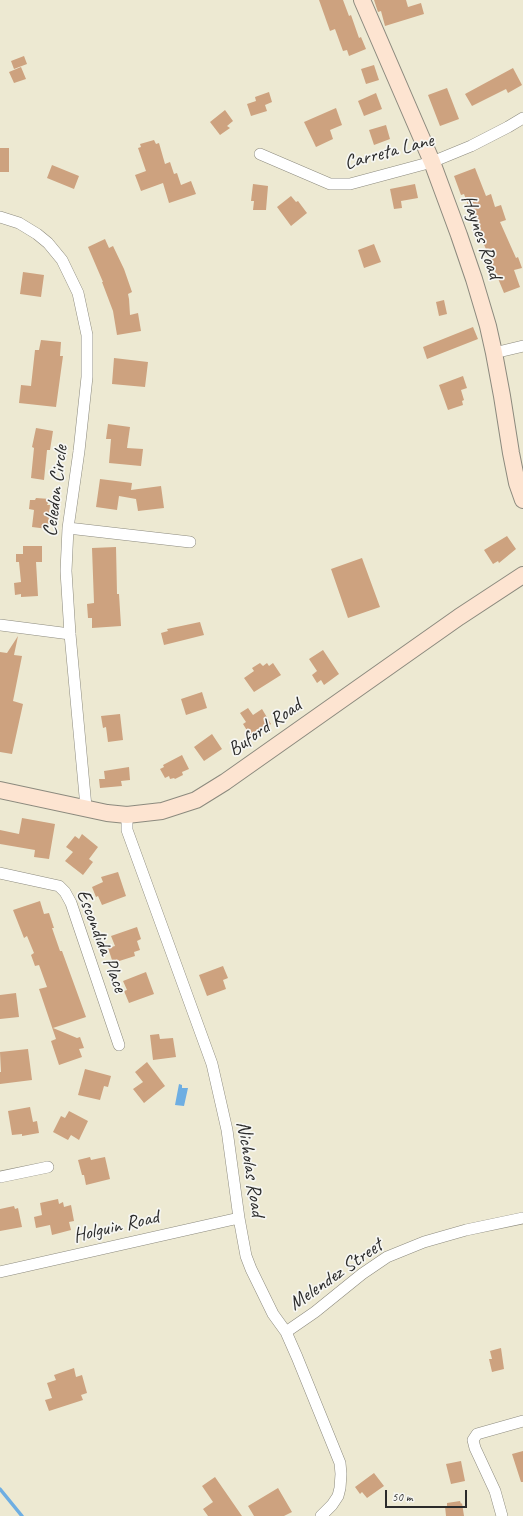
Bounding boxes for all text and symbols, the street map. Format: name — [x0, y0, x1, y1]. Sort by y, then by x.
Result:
street label: Carreta Lane — [342, 129, 436, 175]
street label: Haynes Road — [455, 192, 507, 282]
street label: Celedon Circle — [38, 444, 74, 538]
street label: Buford Road — [224, 694, 306, 762]
street label: Escondida Place — [70, 886, 132, 996]
street label: Nicholas Road — [231, 1120, 269, 1218]
street label: Holguin Road — [71, 1205, 161, 1249]
street label: Melendez Street — [284, 1234, 388, 1316]
scale bar — [387, 1482, 469, 1508]
text: 50 m — [392, 1489, 412, 1505]

